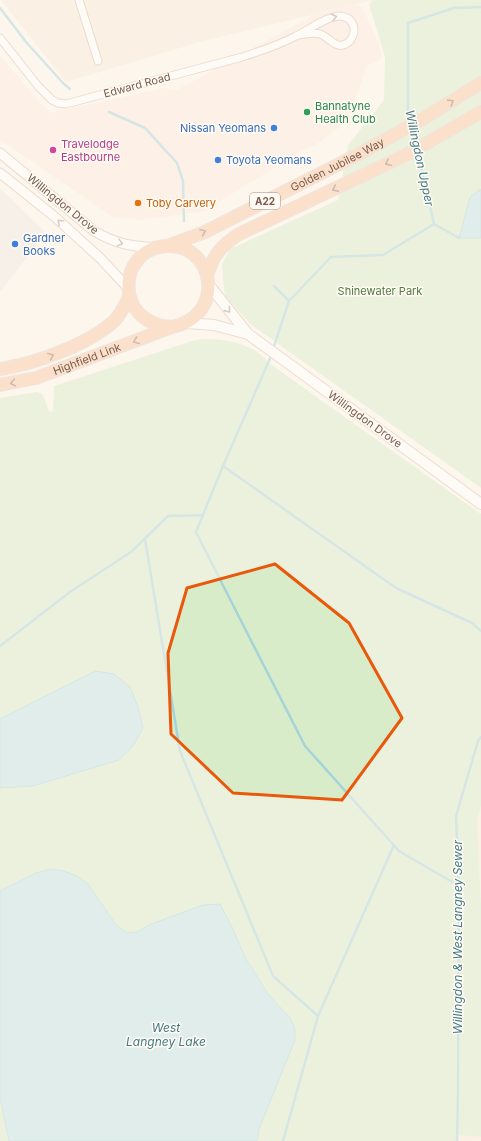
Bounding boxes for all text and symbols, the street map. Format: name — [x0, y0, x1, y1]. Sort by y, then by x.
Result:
one-way arrow — [330, 14, 337, 22]
street label: Edward Road — [102, 69, 172, 101]
place label: Bannatyne Health Club — [315, 99, 376, 126]
one-way arrow — [447, 99, 454, 106]
marker: Bannatyne Health Club — [302, 107, 312, 117]
water label: Willingdon Upper — [402, 109, 438, 208]
place label: Nissan Yeomans — [180, 121, 266, 135]
marker: Nissan Yeomans — [269, 123, 279, 133]
street label: Golden Jubilee Way — [288, 135, 387, 195]
place label: Travelodge Eastbourne — [61, 137, 120, 164]
marker: Travelodge Eastbourne — [48, 145, 58, 155]
place label: Toyota Yeomans — [226, 153, 312, 167]
marker: Toyota Yeomans — [213, 155, 223, 165]
one-way arrow — [385, 158, 392, 166]
street label: Willingdon Drove — [24, 171, 102, 237]
one-way arrow — [331, 184, 339, 192]
road number: A22 — [250, 193, 280, 209]
place label: Toby Carvery — [146, 196, 216, 210]
marker: Toby Carvery — [133, 198, 143, 208]
one-way arrow — [57, 219, 65, 226]
one-way arrow — [199, 229, 206, 237]
place label: Gardner Books — [23, 231, 65, 258]
one-way arrow — [116, 238, 123, 247]
marker: Gardner Books — [10, 239, 20, 249]
park label: Shinewater Park — [338, 284, 422, 298]
one-way arrow — [223, 305, 230, 313]
one-way arrow — [133, 337, 140, 345]
street label: Highfield Link — [51, 340, 123, 378]
one-way arrow — [48, 352, 55, 360]
one-way arrow — [10, 378, 16, 386]
street label: Willingdon Drove — [325, 387, 405, 451]
water label: Willingdon & West Langney Sewer — [450, 839, 465, 1034]
water label: West Langney Lake — [126, 1020, 206, 1049]

